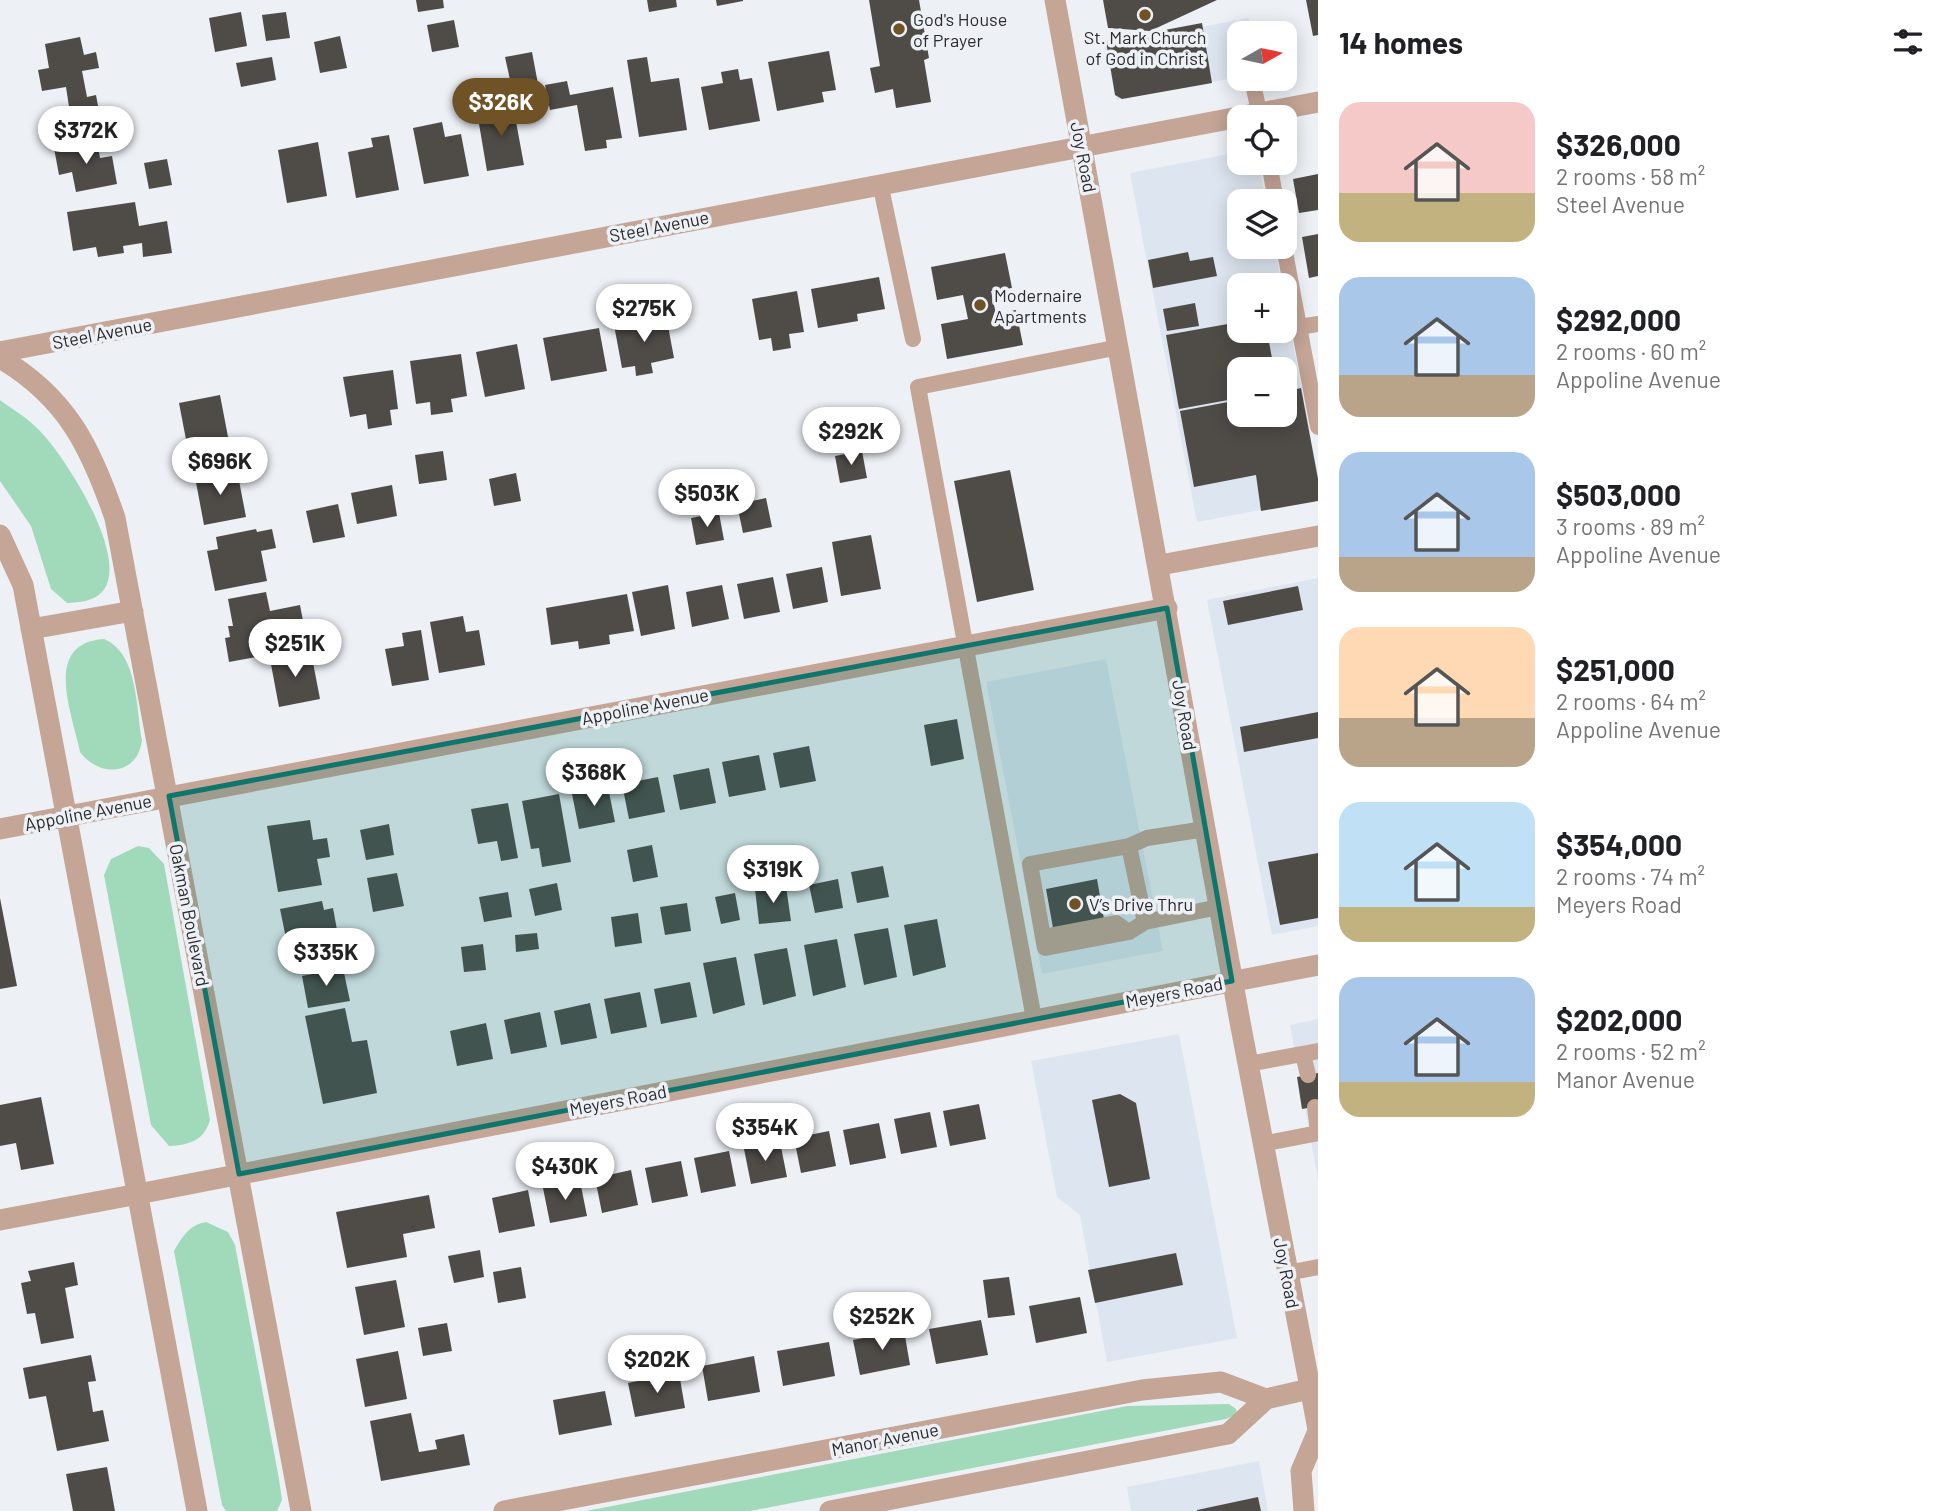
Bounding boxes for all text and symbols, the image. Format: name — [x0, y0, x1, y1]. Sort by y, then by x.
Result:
marker: St. Mark Church of God in Christ — [1137, 7, 1153, 23]
place label: God's House of Prayer — [913, 8, 1007, 51]
marker: God's House of Prayer — [891, 21, 907, 37]
north arrow — [1227, 21, 1297, 91]
map controls — [1227, 21, 1297, 427]
icon: filters — [1889, 23, 1927, 61]
text: 14 homes — [1339, 24, 1463, 60]
place label: St. Mark Church of God in Christ — [1084, 26, 1206, 69]
pin: $326K — [452, 78, 550, 138]
text: $326K — [468, 87, 534, 115]
button: locate — [1227, 105, 1297, 175]
pin: $372K — [37, 106, 135, 166]
text: $372K — [54, 115, 118, 143]
street label: Joy Road — [1066, 120, 1102, 194]
text: $326,000 — [1556, 126, 1681, 162]
icon: home — [1395, 130, 1479, 214]
text: 2 rooms · 58 m² — [1556, 162, 1705, 190]
button: layers — [1227, 189, 1297, 259]
text: Steel Avenue — [1556, 190, 1685, 218]
street label: Steel Avenue — [607, 206, 711, 246]
button: + — [1227, 273, 1297, 343]
pin: $275K — [595, 284, 693, 344]
place label: Modernaire Apartments — [994, 284, 1087, 327]
text: $275K — [612, 293, 676, 321]
marker: Modernaire Apartments — [972, 297, 988, 313]
text: $292,000 — [1556, 301, 1681, 337]
icon: home — [1395, 305, 1479, 389]
street label: Steel Avenue — [50, 313, 154, 353]
text: 2 rooms · 60 m² — [1556, 337, 1706, 365]
button: − — [1227, 357, 1297, 427]
text: Appoline Avenue — [1556, 365, 1721, 393]
pin: $292K — [802, 407, 900, 467]
text: $292K — [818, 416, 884, 444]
pin: $696K — [171, 438, 269, 497]
text: $696K — [188, 446, 252, 474]
pin: $503K — [658, 470, 756, 529]
text: $503,000 — [1556, 476, 1681, 512]
text: $503K — [674, 478, 740, 506]
icon: home — [1395, 480, 1479, 564]
text: 3 rooms · 89 m² — [1556, 512, 1705, 540]
text: Appoline Avenue — [1556, 540, 1721, 568]
pin: $251K — [246, 620, 344, 679]
text: $251K — [265, 628, 325, 656]
text: $251,000 — [1556, 651, 1675, 687]
icon: home — [1395, 655, 1479, 739]
street label: Joy Road — [1168, 678, 1202, 752]
street label: Appoline Avenue — [579, 683, 711, 729]
text: 2 rooms · 64 m² — [1556, 687, 1706, 715]
text: Appoline Avenue — [1556, 715, 1721, 743]
pin: $368K — [545, 748, 643, 808]
text: $368K — [562, 757, 626, 785]
street label: Appoline Avenue — [22, 789, 154, 835]
text: $354,000 — [1556, 826, 1682, 862]
icon: home — [1395, 830, 1479, 914]
street label: Oakman Boulevard — [165, 842, 215, 988]
pin: $319K — [724, 846, 822, 905]
text: $319K — [743, 854, 803, 882]
text: 2 rooms · 74 m² — [1556, 862, 1705, 890]
text: Meyers Road — [1556, 890, 1682, 918]
place label: V’s Drive Thru — [1089, 893, 1193, 915]
marker: V’s Drive Thru — [1067, 896, 1083, 912]
pin: $335K — [277, 928, 375, 988]
text: $335K — [294, 937, 358, 965]
street label: Meyers Road — [1124, 972, 1224, 1012]
text: $202,000 — [1556, 1001, 1682, 1037]
icon: home — [1395, 1005, 1479, 1089]
text: 2 rooms · 52 m² — [1556, 1037, 1706, 1065]
text: Manor Avenue — [1556, 1065, 1695, 1093]
street label: Meyers Road — [568, 1080, 668, 1120]
pin: $354K — [716, 1104, 814, 1163]
text: $354K — [732, 1112, 798, 1140]
pin: $430K — [516, 1142, 614, 1202]
text: $430K — [532, 1151, 599, 1179]
street label: Joy Road — [1269, 1236, 1305, 1310]
pin: $252K — [833, 1292, 931, 1352]
text: $252K — [849, 1301, 915, 1329]
pin: $202K — [608, 1336, 706, 1395]
text: $202K — [624, 1344, 690, 1372]
street label: Manor Avenue — [829, 1418, 941, 1460]

